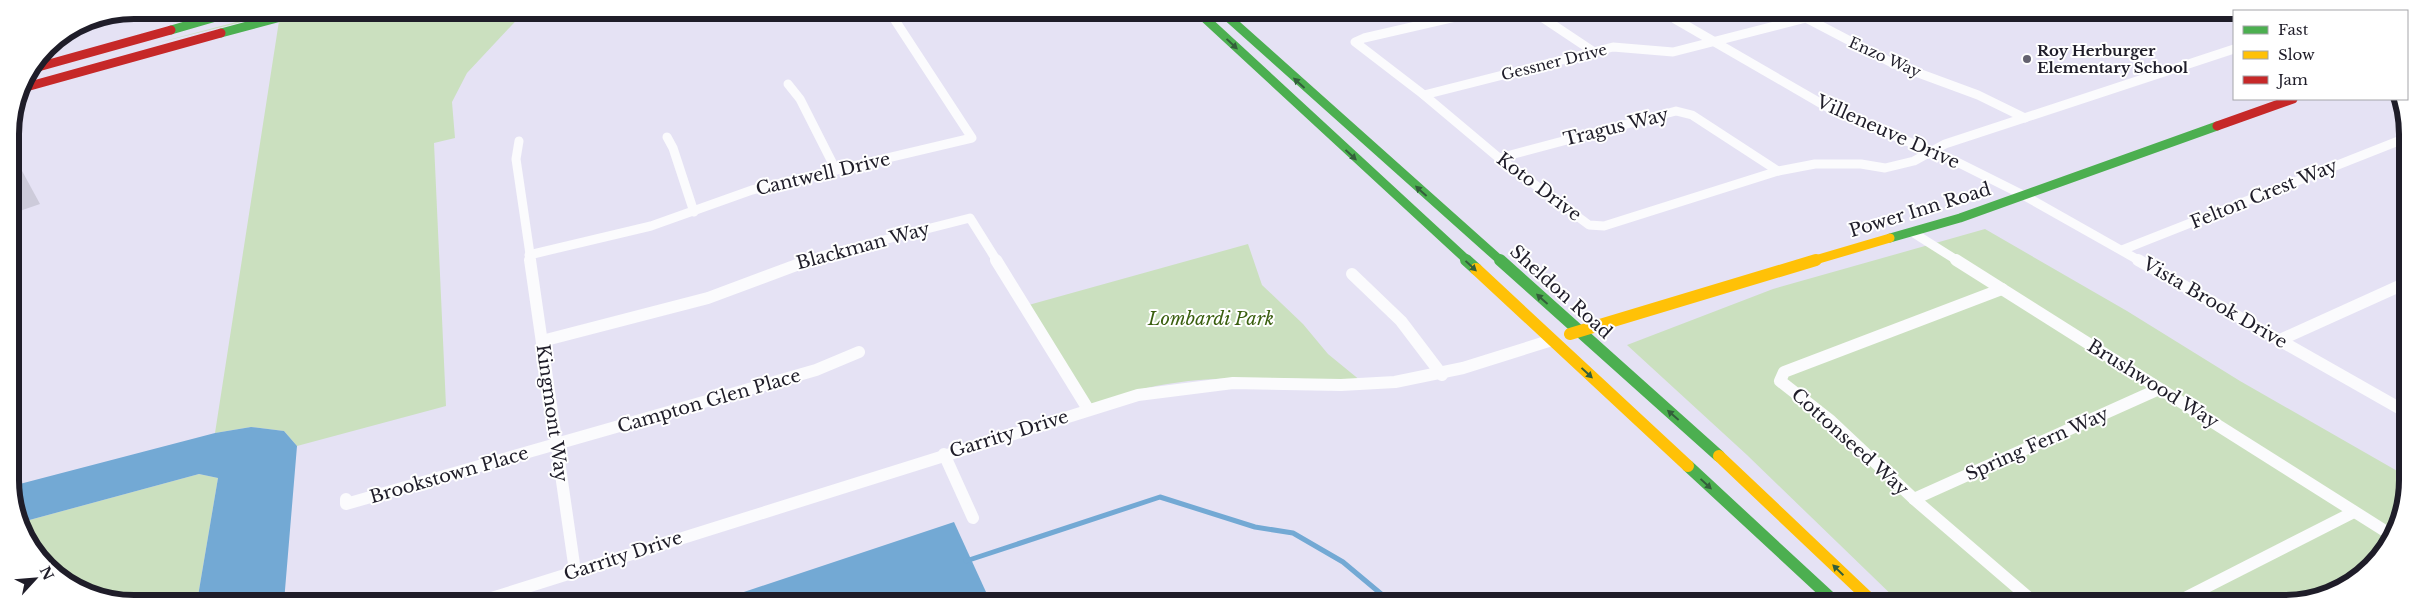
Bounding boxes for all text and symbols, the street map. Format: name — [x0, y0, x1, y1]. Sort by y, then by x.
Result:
legend — [2233, 10, 2408, 100]
text: Fast — [2278, 20, 2309, 39]
street label: Enzo Way — [1846, 33, 1924, 82]
one-way arrow — [1226, 38, 1238, 50]
street label: Gessner Drive — [1499, 40, 1609, 84]
place label: Roy Herburger Elementary School — [2037, 41, 2189, 77]
text: Slow — [2278, 45, 2315, 64]
marker: Roy Herburger Elementary School — [2021, 53, 2033, 65]
text: Jam — [2276, 70, 2308, 89]
one-way arrow — [1294, 77, 1306, 89]
street label: Villeneuve Drive — [1812, 90, 1963, 173]
street label: Tragus Way — [1561, 103, 1671, 151]
street label: Cantwell Drive — [754, 148, 892, 200]
street label: Koto Drive — [1492, 148, 1586, 226]
one-way arrow — [1345, 150, 1358, 161]
street label: Felton Crest Way — [2187, 154, 2341, 234]
street label: Power Inn Road — [1846, 178, 1994, 242]
one-way arrow — [1415, 185, 1427, 197]
street label: Blackman Way — [794, 217, 933, 274]
street label: Sheldon Road — [1506, 240, 1616, 344]
street label: Vista Brook Drive — [2138, 252, 2291, 353]
one-way arrow — [1464, 260, 1477, 271]
one-way arrow — [1536, 293, 1548, 305]
park label: Lombardi Park — [1147, 308, 1274, 330]
street label: Brushwood Way — [2083, 335, 2223, 433]
street label: Kingmont Way — [531, 343, 573, 484]
street label: Campton Glen Place — [615, 364, 803, 438]
one-way arrow — [1581, 367, 1593, 379]
street label: Cottonseed Way — [1787, 384, 1913, 501]
street label: Spring Fern Way — [1962, 402, 2112, 485]
street label: Garrity Drive — [947, 405, 1071, 463]
one-way arrow — [1668, 409, 1680, 421]
street label: Brookstown Place — [367, 442, 531, 508]
one-way arrow — [1700, 478, 1712, 490]
street label: Garrity Drive — [561, 526, 685, 586]
north arrow — [10, 554, 60, 604]
text: N — [36, 563, 58, 583]
one-way arrow — [1833, 564, 1845, 576]

